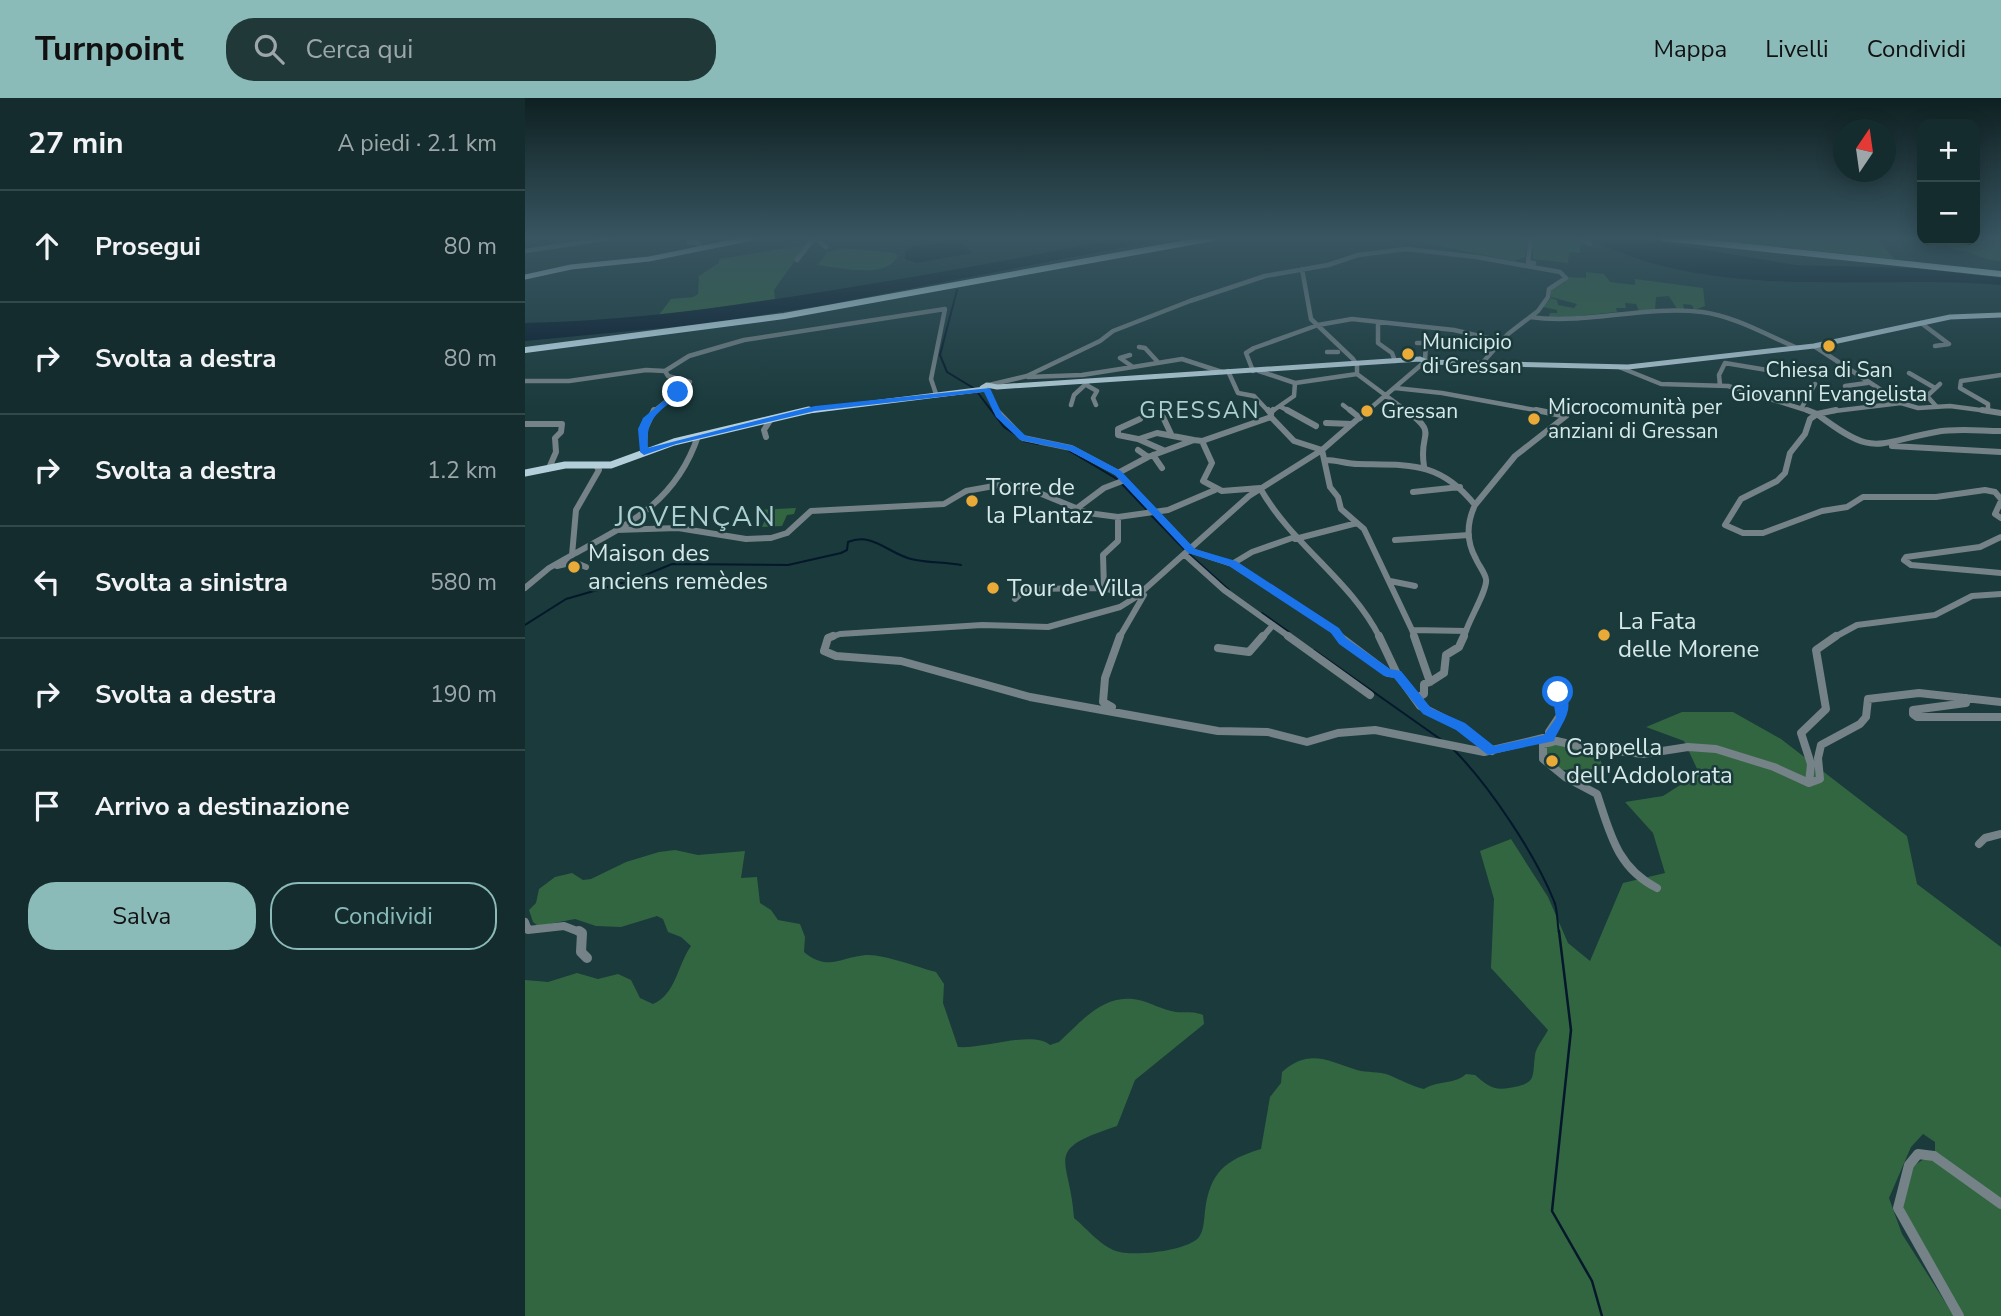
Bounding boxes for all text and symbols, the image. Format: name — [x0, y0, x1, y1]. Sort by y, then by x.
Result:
search box — [226, 18, 716, 81]
text: Turnpoint — [35, 27, 184, 72]
icon: search — [250, 30, 288, 68]
text: Cerca qui — [306, 32, 413, 67]
text: Mappa — [1653, 33, 1727, 65]
text: Livelli — [1765, 33, 1829, 65]
text: Condividi — [1867, 33, 1966, 65]
north arrow — [1833, 119, 1896, 182]
map controls — [1917, 119, 1980, 245]
button: + — [1917, 119, 1980, 182]
text: 27 min — [28, 123, 124, 164]
text: A piedi · 2.1 km — [338, 128, 497, 159]
button: − — [1917, 182, 1980, 245]
icon: ahead — [28, 227, 66, 265]
text: Prosegui — [95, 229, 201, 264]
text: 80 m — [444, 231, 497, 262]
place label: Municipio di Gressan — [1422, 328, 1522, 380]
marker: Chiesa di San Giovanni Evangelista — [1821, 338, 1837, 354]
icon: right — [28, 339, 66, 377]
text: Svolta a destra — [95, 341, 277, 376]
text: 80 m — [444, 343, 497, 374]
marker: Municipio di Gressan — [1400, 346, 1416, 362]
place label: Chiesa di San Giovanni Evangelista — [1731, 356, 1927, 408]
route end — [662, 376, 693, 407]
place label: Microcomunità per anziani di Gressan — [1548, 393, 1723, 445]
district label: GRESSAN — [1139, 395, 1261, 426]
place label: Gressan — [1381, 397, 1458, 425]
marker: Gressan — [1359, 403, 1375, 419]
marker: Microcomunità per anziani di Gressan — [1526, 411, 1542, 427]
icon: right — [28, 451, 66, 489]
text: Svolta a destra — [95, 453, 277, 488]
text: 1.2 km — [427, 455, 497, 486]
place label: Torre de la Plantaz — [986, 471, 1093, 531]
marker: Torre de la Plantaz — [964, 493, 980, 509]
district label: JOVENÇAN — [614, 498, 777, 536]
place label: Maison des anciens remèdes — [588, 537, 768, 597]
marker: Maison des anciens remèdes — [566, 559, 582, 575]
icon: left — [28, 563, 66, 601]
text: Svolta a sinistra — [95, 565, 288, 600]
text: 580 m — [430, 567, 497, 598]
place label: Tour de Villa — [1007, 572, 1143, 604]
marker: Tour de Villa — [985, 580, 1001, 596]
place label: La Fata delle Morene — [1618, 605, 1759, 665]
marker: La Fata delle Morene — [1596, 627, 1612, 643]
icon: right — [28, 675, 66, 713]
route start — [1542, 676, 1573, 707]
text: Svolta a destra — [95, 677, 277, 712]
text: 190 m — [430, 679, 497, 710]
place label: Cappella dell'Addolorata — [1566, 731, 1733, 791]
marker: Cappella dell'Addolorata — [1544, 753, 1560, 769]
icon: arrive — [28, 787, 66, 825]
text: Arrivo a destinazione — [95, 789, 350, 824]
button: Salva — [28, 882, 256, 950]
button: Condividi — [270, 882, 497, 950]

